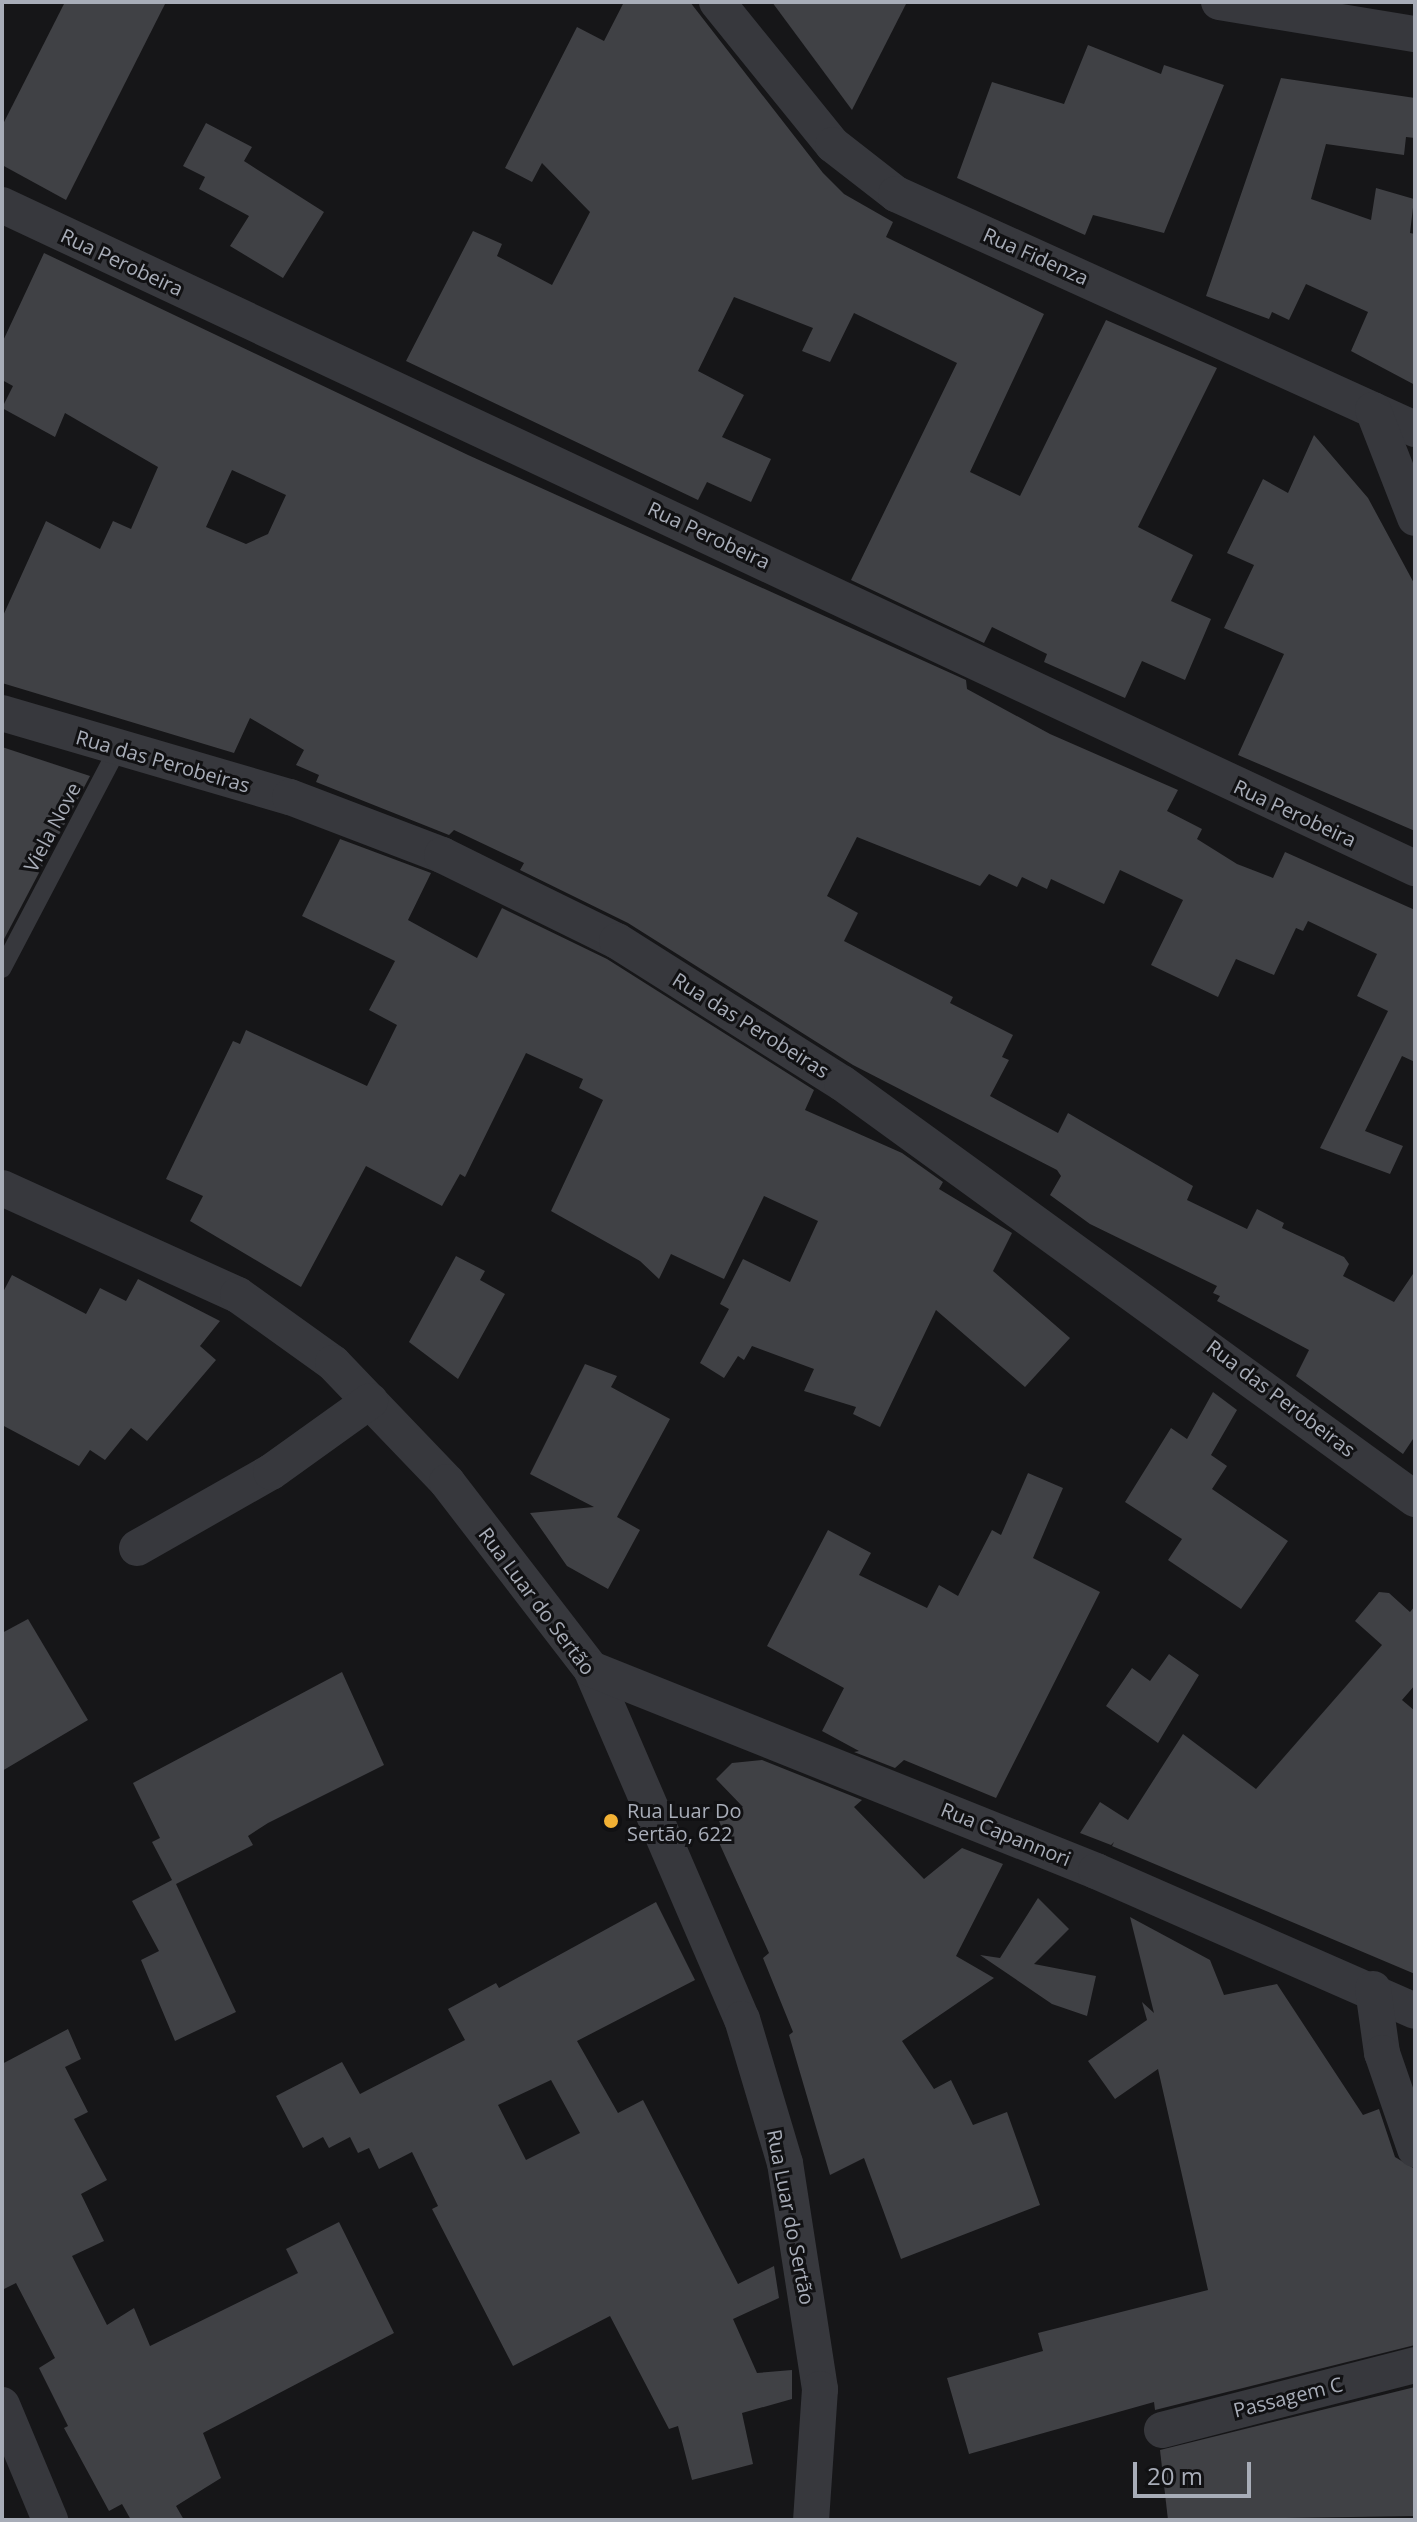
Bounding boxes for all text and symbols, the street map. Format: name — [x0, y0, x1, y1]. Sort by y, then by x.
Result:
street label: Rua Fidenza — [980, 222, 1092, 290]
street label: Rua Perobeira — [57, 223, 187, 301]
street label: Rua Perobeira — [644, 496, 774, 574]
street label: Rua das Perobeiras — [73, 725, 253, 797]
street label: Rua Perobeira — [1230, 774, 1360, 852]
street label: Viela Nove — [18, 778, 86, 876]
street label: Rua das Perobeiras — [668, 967, 834, 1083]
street label: Rua das Perobeiras — [1202, 1334, 1360, 1462]
street label: Rua Luar do Sertão — [474, 1523, 600, 1679]
street label: Rua Capannori — [938, 1797, 1074, 1871]
place label: Rua Luar Do Sertão, 622 — [627, 1798, 742, 1845]
marker: Rua Luar Do Sertão, 622 — [602, 1812, 620, 1830]
street label: Rua Luar do Sertão — [762, 2127, 820, 2307]
street label: Passagem C — [1231, 2372, 1345, 2422]
scale bar — [1137, 2446, 1255, 2496]
text: 20 m — [1147, 2459, 1203, 2492]

